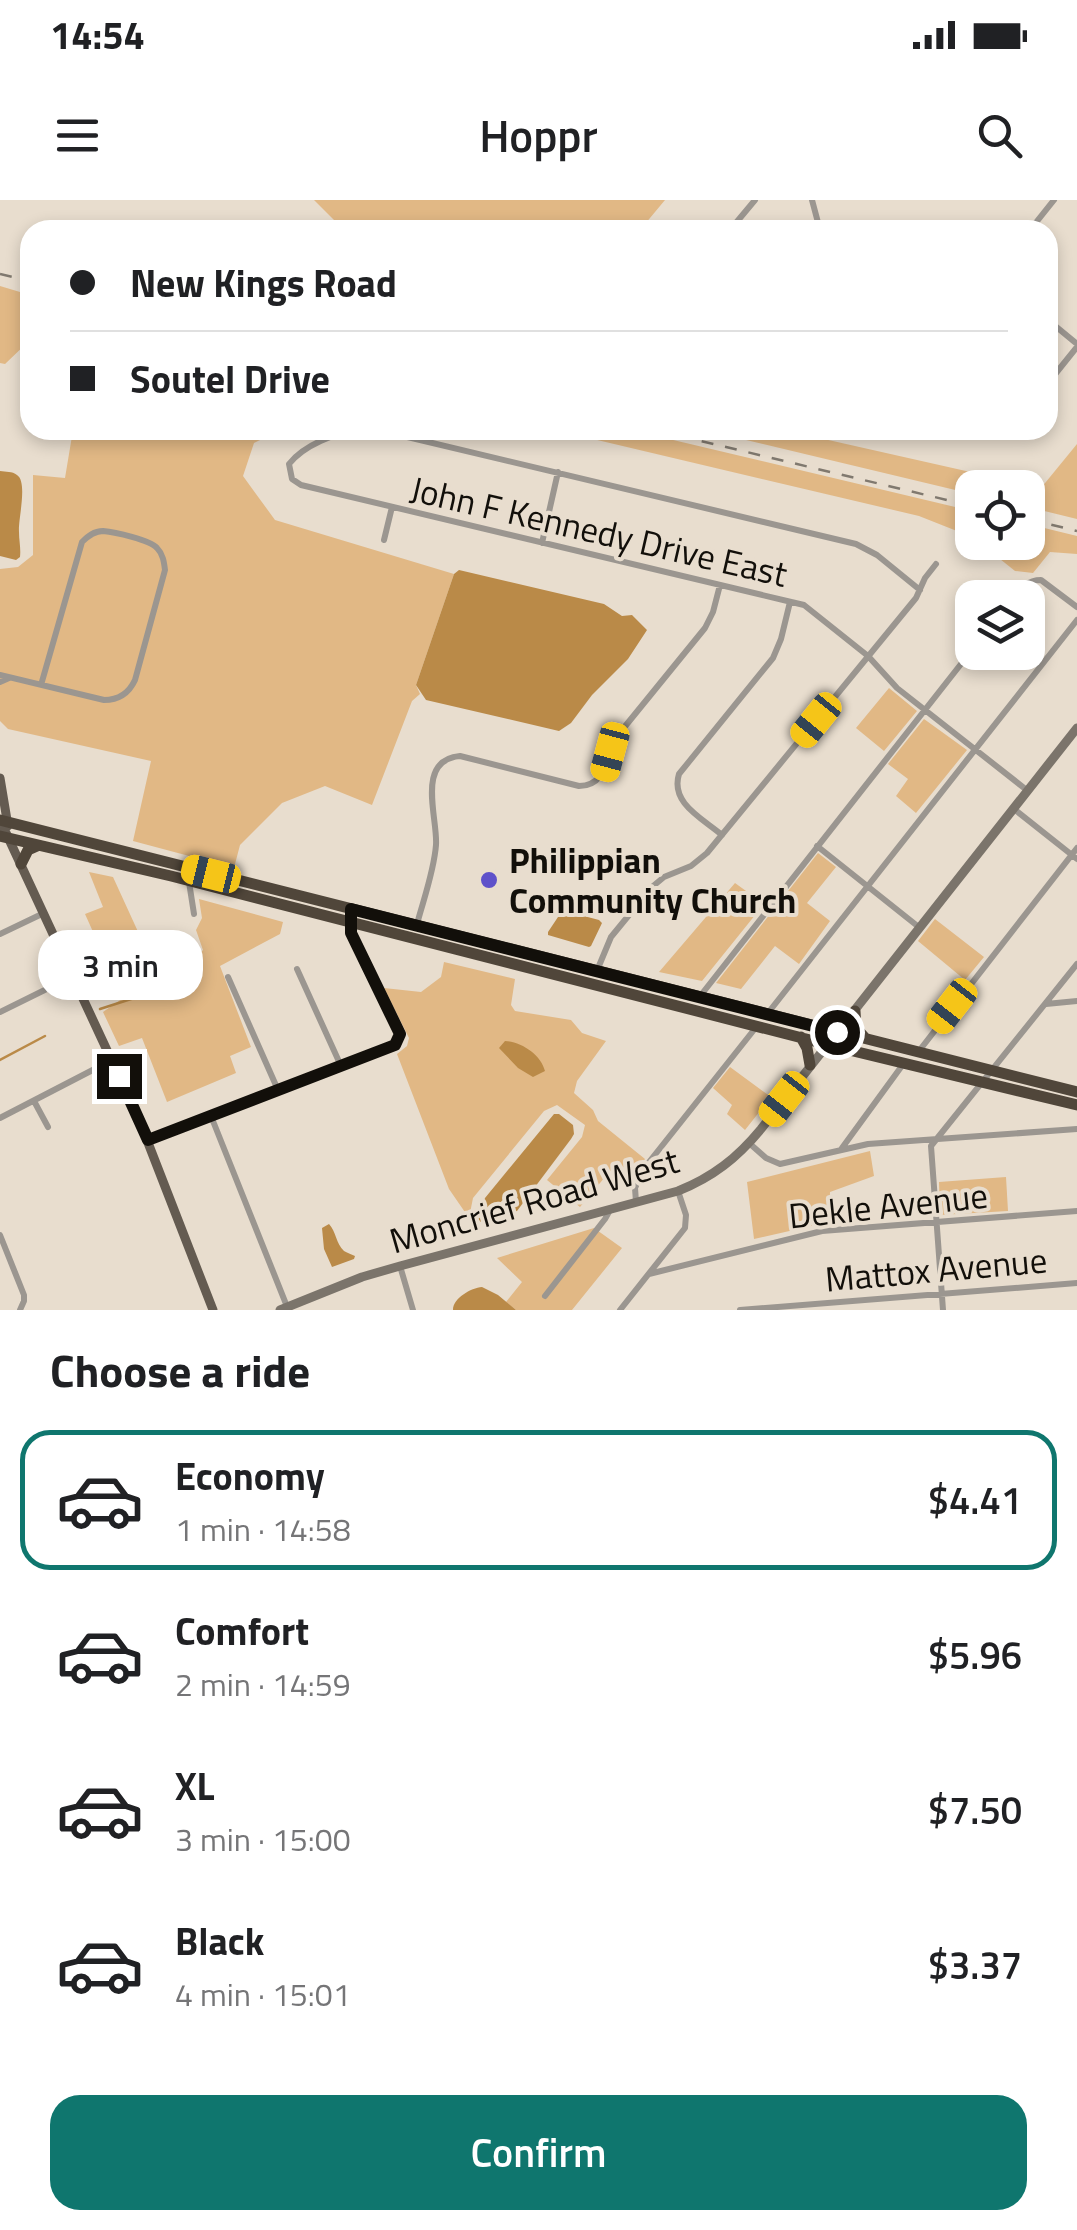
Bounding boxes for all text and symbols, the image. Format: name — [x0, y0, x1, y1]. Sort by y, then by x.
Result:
text: 14:54 — [50, 6, 145, 64]
text: Hoppr — [479, 101, 598, 169]
icon: menu — [50, 108, 105, 163]
icon: search — [972, 108, 1027, 163]
text: New Kings Road — [130, 254, 397, 312]
text: Soutel Drive — [130, 350, 330, 408]
street label: John F Kennedy Drive East — [405, 461, 793, 601]
map controls — [955, 470, 1045, 670]
button: locate — [955, 470, 1045, 560]
button: layers — [955, 580, 1045, 670]
car — [785, 687, 847, 753]
car — [588, 719, 632, 785]
place label: Philippian Community Church — [509, 833, 796, 927]
car — [178, 852, 244, 896]
marker: Philippian Community Church — [478, 869, 500, 891]
callout: 3 min — [36, 931, 202, 1001]
text: 3 min — [82, 941, 159, 989]
car — [922, 973, 982, 1039]
route start — [815, 1010, 860, 1055]
route end — [97, 1054, 142, 1099]
car — [754, 1066, 814, 1132]
street label: Moncrief Road West — [383, 1133, 685, 1267]
street label: Dekle Avenue — [786, 1168, 990, 1242]
street label: Mattox Avenue — [823, 1232, 1049, 1306]
text: Choose a ride — [50, 1336, 310, 1404]
text: Economy — [175, 1447, 325, 1505]
icon: car — [55, 1455, 145, 1545]
text: $4.41 — [928, 1471, 1022, 1529]
text: 1 min · 14:58 — [175, 1505, 351, 1553]
text: Comfort — [175, 1602, 309, 1660]
icon: car — [55, 1610, 145, 1700]
text: $5.96 — [928, 1626, 1022, 1684]
text: 2 min · 14:59 — [175, 1660, 351, 1708]
text: XL — [175, 1757, 215, 1815]
icon: car — [55, 1765, 145, 1855]
text: $7.50 — [928, 1781, 1022, 1839]
text: 3 min · 15:00 — [175, 1815, 351, 1863]
text: Black — [175, 1912, 264, 1970]
icon: car — [55, 1920, 145, 2010]
text: $3.37 — [928, 1936, 1022, 1994]
text: 4 min · 15:01 — [175, 1970, 351, 2018]
button: Confirm — [50, 2095, 1027, 2210]

